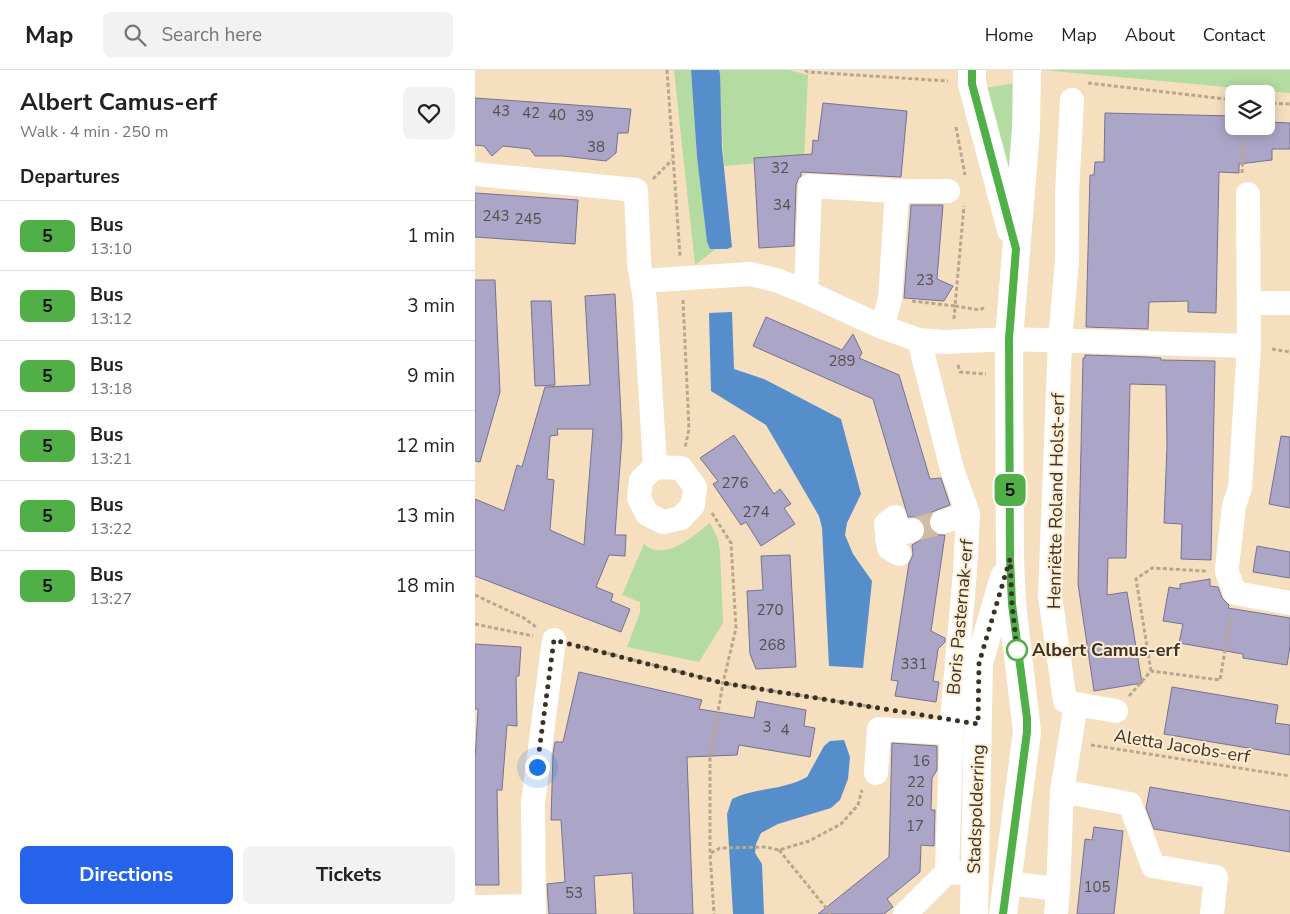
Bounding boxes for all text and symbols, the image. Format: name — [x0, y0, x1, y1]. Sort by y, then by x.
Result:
search box — [103, 12, 453, 57]
text: Map — [25, 19, 73, 51]
icon: search — [121, 21, 149, 49]
text: Search here — [161, 22, 262, 48]
text: Home — [985, 23, 1033, 47]
text: Map — [1061, 23, 1097, 47]
text: About — [1125, 23, 1175, 47]
text: Contact — [1203, 23, 1265, 47]
map controls — [1225, 85, 1275, 135]
button: layers — [1225, 85, 1275, 135]
text: Albert Camus-erf — [20, 86, 217, 118]
button: heart — [403, 87, 455, 139]
house number: 43 — [492, 101, 510, 121]
house number: 42 — [522, 103, 540, 123]
house number: 40 — [548, 105, 566, 125]
house number: 39 — [576, 106, 594, 126]
text: Walk · 4 min · 250 m — [20, 121, 168, 143]
house number: 38 — [587, 137, 605, 157]
house number: 32 — [771, 158, 789, 178]
text: Departures — [20, 164, 120, 190]
house number: 34 — [773, 195, 791, 215]
house number: 243 — [482, 206, 510, 226]
house number: 245 — [514, 209, 542, 229]
text: Bus — [90, 212, 123, 238]
text: 1 min — [407, 223, 455, 249]
text: 5 — [42, 224, 53, 248]
text: 13:10 — [90, 238, 132, 260]
house number: 23 — [916, 270, 934, 290]
text: Bus — [90, 282, 123, 308]
text: 3 min — [407, 293, 455, 319]
text: 5 — [42, 294, 53, 318]
text: 13:12 — [90, 308, 132, 330]
house number: 289 — [828, 351, 856, 371]
text: Bus — [90, 352, 123, 378]
text: 9 min — [407, 363, 455, 389]
text: 5 — [42, 364, 53, 388]
text: 13:18 — [90, 378, 132, 400]
street label: Henriëtte Roland Holst-erf — [1042, 392, 1070, 609]
text: Bus — [90, 422, 123, 448]
text: 12 min — [396, 433, 455, 459]
text: 5 — [42, 434, 53, 458]
text: 13:21 — [90, 448, 132, 470]
house number: 276 — [721, 473, 749, 493]
line badge: 5 — [994, 474, 1026, 506]
text: 5 — [1005, 478, 1015, 502]
text: Bus — [90, 492, 123, 518]
house number: 274 — [742, 502, 770, 522]
text: 13 min — [396, 503, 455, 529]
text: 5 — [42, 504, 53, 528]
text: 13:22 — [90, 518, 132, 540]
street label: Boris Pasternak-erf — [941, 537, 979, 696]
text: Bus — [90, 562, 123, 588]
text: 18 min — [396, 573, 455, 599]
text: 5 — [42, 574, 53, 598]
text: 13:27 — [90, 588, 132, 610]
house number: 270 — [756, 600, 784, 620]
house number: 268 — [758, 635, 786, 655]
place label: Albert Camus-erf — [1032, 638, 1180, 662]
marker: Albert Camus-erf — [1006, 639, 1028, 661]
house number: 331 — [900, 654, 928, 674]
house number: 3 — [762, 717, 772, 737]
house number: 4 — [780, 720, 790, 740]
street label: Aletta Jacobs-erf — [1112, 723, 1253, 769]
street label: Stadspolderring — [962, 744, 990, 874]
house number: 16 — [912, 751, 930, 771]
your location — [525, 755, 550, 780]
house number: 22 — [907, 772, 925, 792]
house number: 20 — [906, 791, 924, 811]
house number: 17 — [906, 816, 924, 836]
button: Directions — [20, 846, 233, 904]
button: Tickets — [243, 846, 455, 904]
house number: 105 — [1083, 877, 1111, 897]
house number: 53 — [565, 883, 583, 903]

